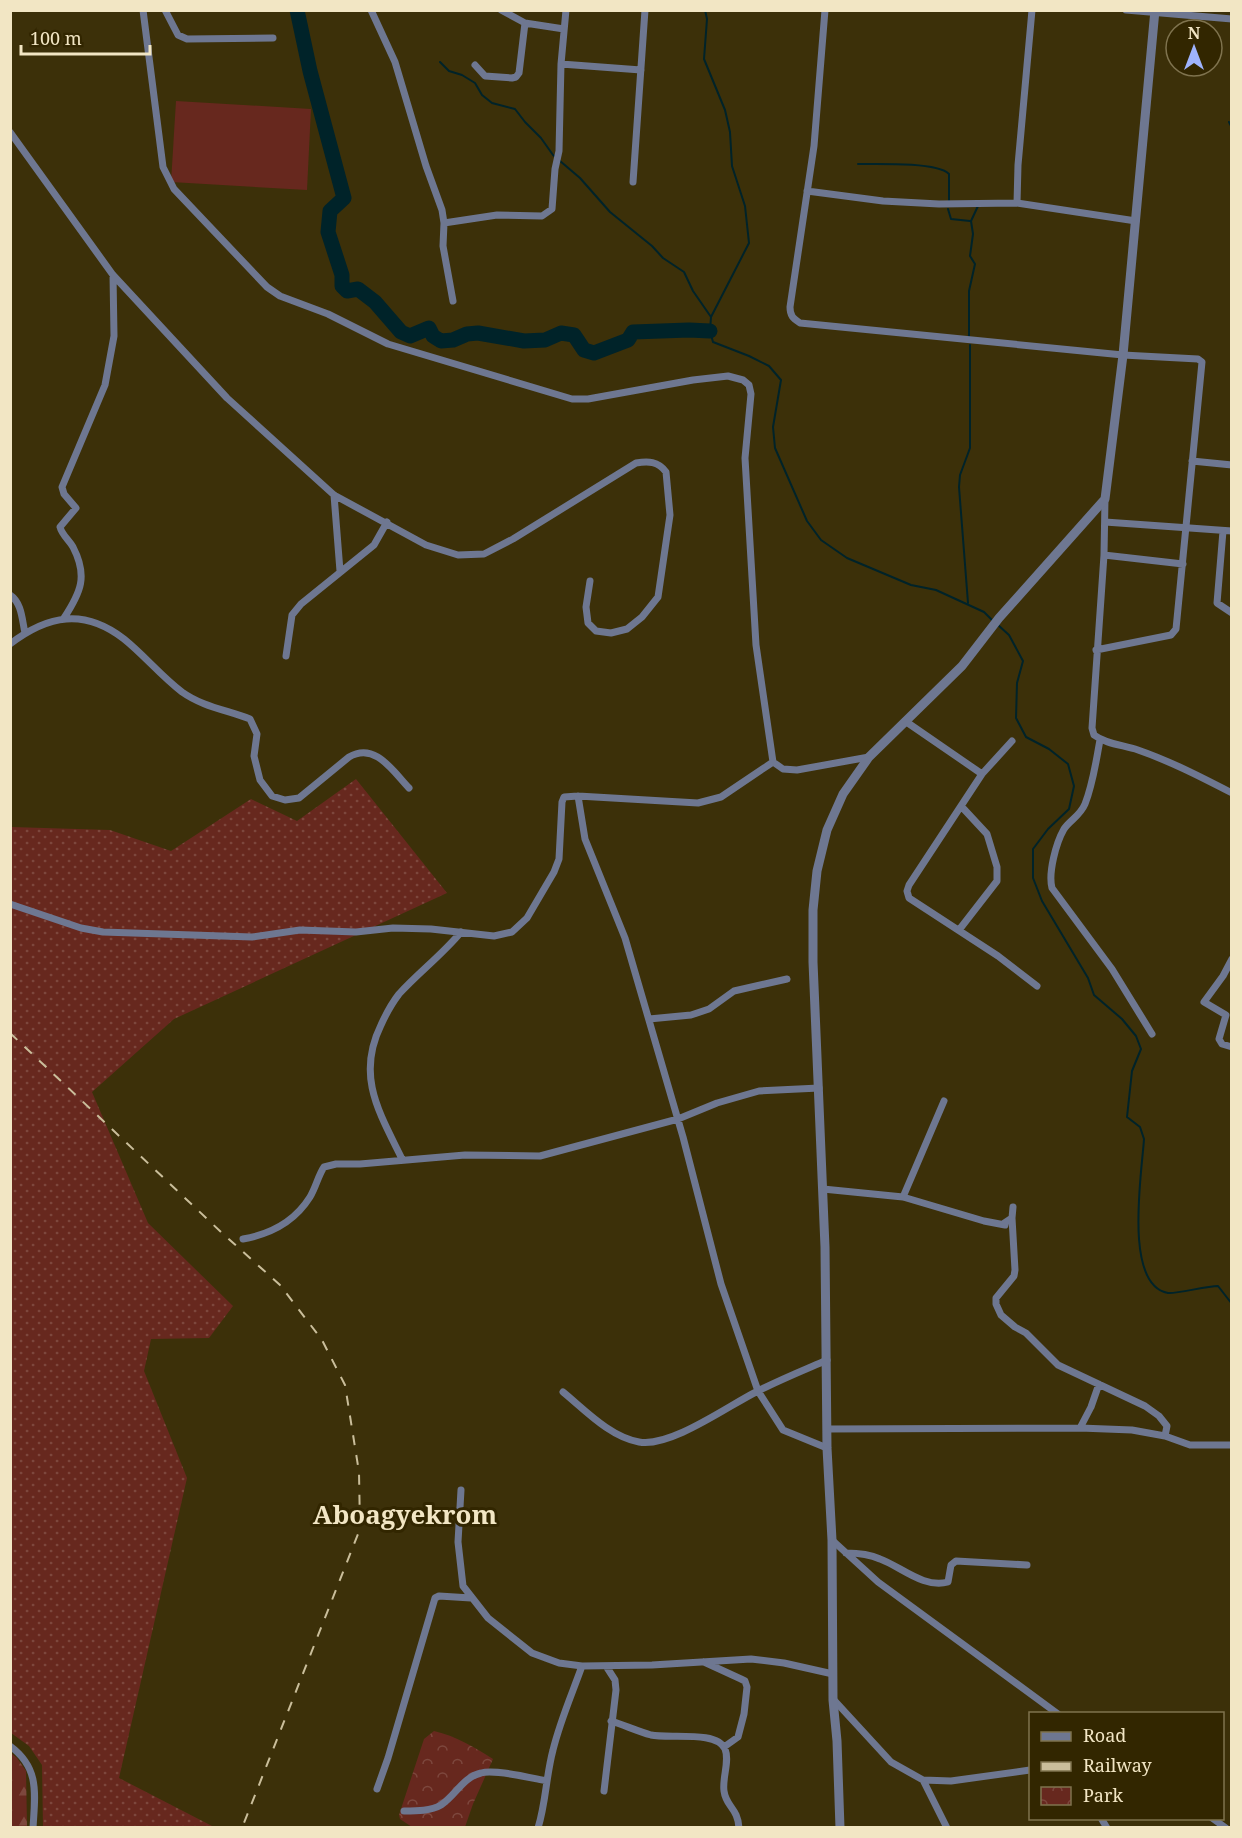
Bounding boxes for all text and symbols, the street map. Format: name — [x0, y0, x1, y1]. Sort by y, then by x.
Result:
scale bar — [21, 18, 150, 56]
north arrow — [1164, 18, 1224, 78]
text: N — [1188, 22, 1201, 44]
text: 100 m — [30, 26, 82, 50]
district label: Aboagyekrom — [313, 1496, 497, 1532]
legend — [1029, 1712, 1224, 1820]
text: Road — [1083, 1723, 1126, 1747]
text: Railway — [1083, 1753, 1153, 1777]
text: Park — [1083, 1783, 1123, 1807]

